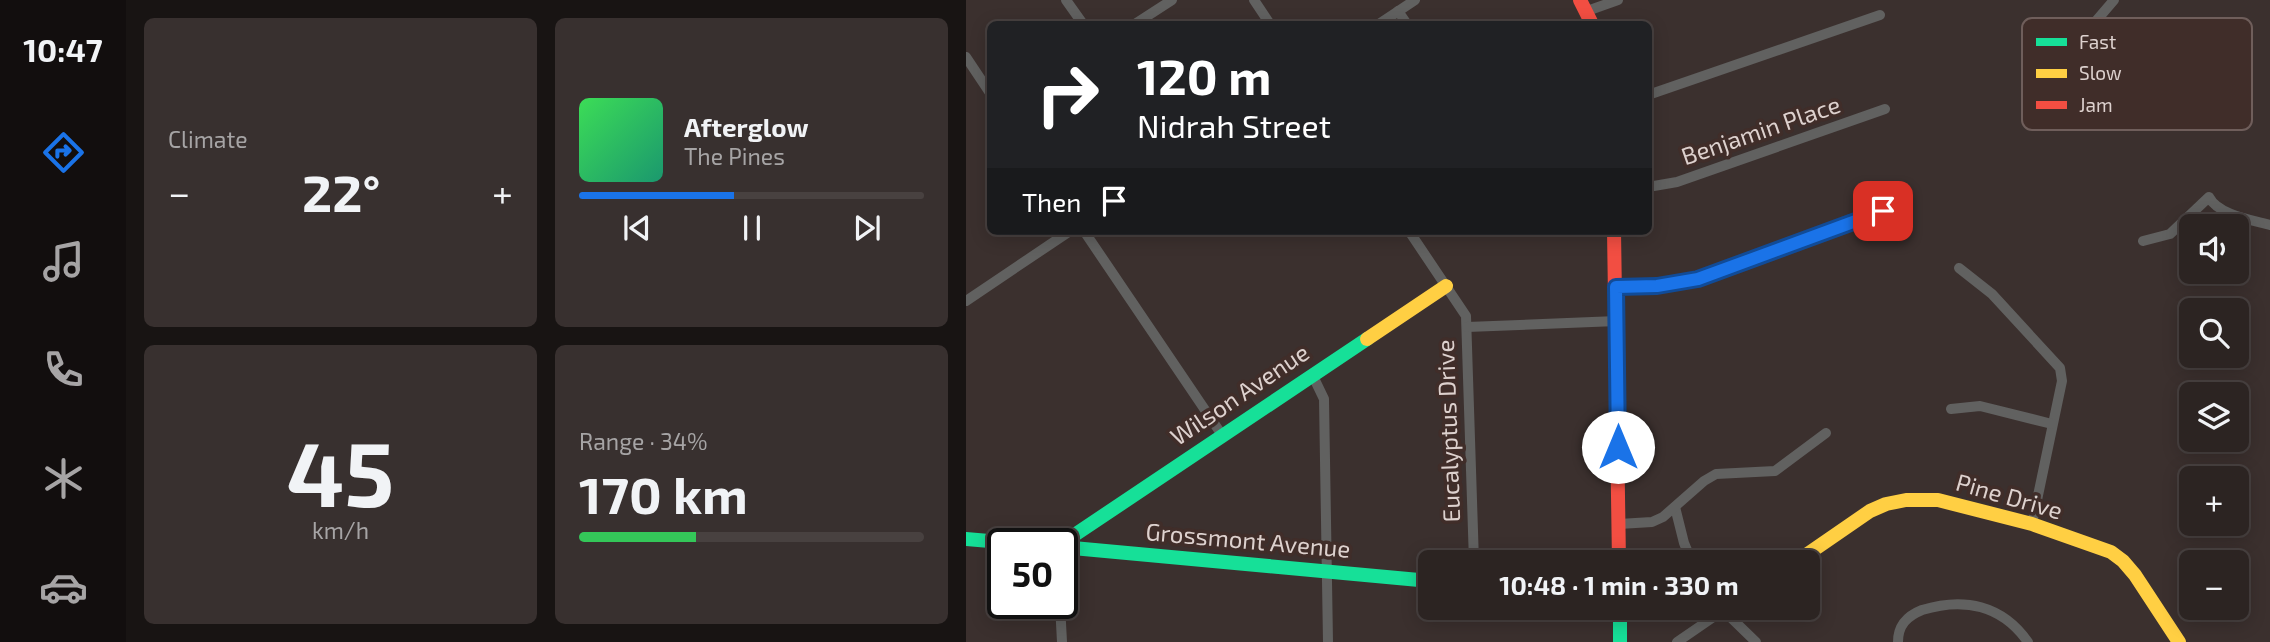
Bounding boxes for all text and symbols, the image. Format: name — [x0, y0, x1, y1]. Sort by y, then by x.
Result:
legend — [2022, 18, 2252, 130]
text: 10:47 — [23, 30, 103, 68]
text: Fast — [2079, 30, 2116, 53]
text: 120 m — [1137, 46, 1271, 105]
icon: right — [1022, 49, 1113, 140]
text: Slow — [2079, 61, 2122, 84]
street label: Benjamin Place — [1677, 89, 1844, 170]
text: Jam — [2079, 93, 2113, 116]
text: Nidrah Street — [1137, 106, 1331, 144]
text: Afterglow — [684, 111, 809, 142]
text: Climate — [168, 125, 248, 153]
icon: directions — [39, 128, 88, 177]
text: The Pines — [684, 142, 785, 170]
text: 22° — [302, 160, 380, 222]
text: − — [168, 169, 190, 215]
text: + — [492, 169, 513, 215]
pin — [1853, 181, 1913, 241]
icon: arrive — [1095, 182, 1133, 220]
text: Then — [1022, 186, 1081, 217]
icon: arrive — [1864, 192, 1902, 230]
icon: previous — [618, 209, 656, 247]
icon: pause — [733, 209, 771, 247]
icon: next — [848, 209, 886, 247]
map controls — [2179, 214, 2249, 620]
button: sound — [2179, 214, 2249, 284]
icon: music — [39, 237, 88, 286]
button: search — [2179, 298, 2249, 368]
street label: Wilson Avenue — [1164, 337, 1314, 451]
street label: Eucalyptus Drive — [1430, 339, 1465, 523]
icon: phone — [39, 345, 88, 394]
button: layers — [2179, 382, 2249, 452]
position arrow — [1581, 410, 1655, 484]
text: 45 — [286, 416, 395, 525]
text: Range · 34% — [579, 427, 707, 455]
icon: climate — [39, 454, 88, 503]
text: 170 km — [579, 462, 748, 524]
button: + — [2179, 466, 2249, 536]
street label: Pine Drive — [1953, 467, 2066, 525]
text: km/h — [312, 516, 369, 544]
street label: Grossmont Avenue — [1145, 516, 1352, 563]
speed limit sign: 50 — [987, 528, 1078, 619]
button: − — [2179, 550, 2249, 620]
icon: car — [39, 563, 88, 612]
text: 10:48 · 1 min · 330 m — [1499, 569, 1739, 600]

